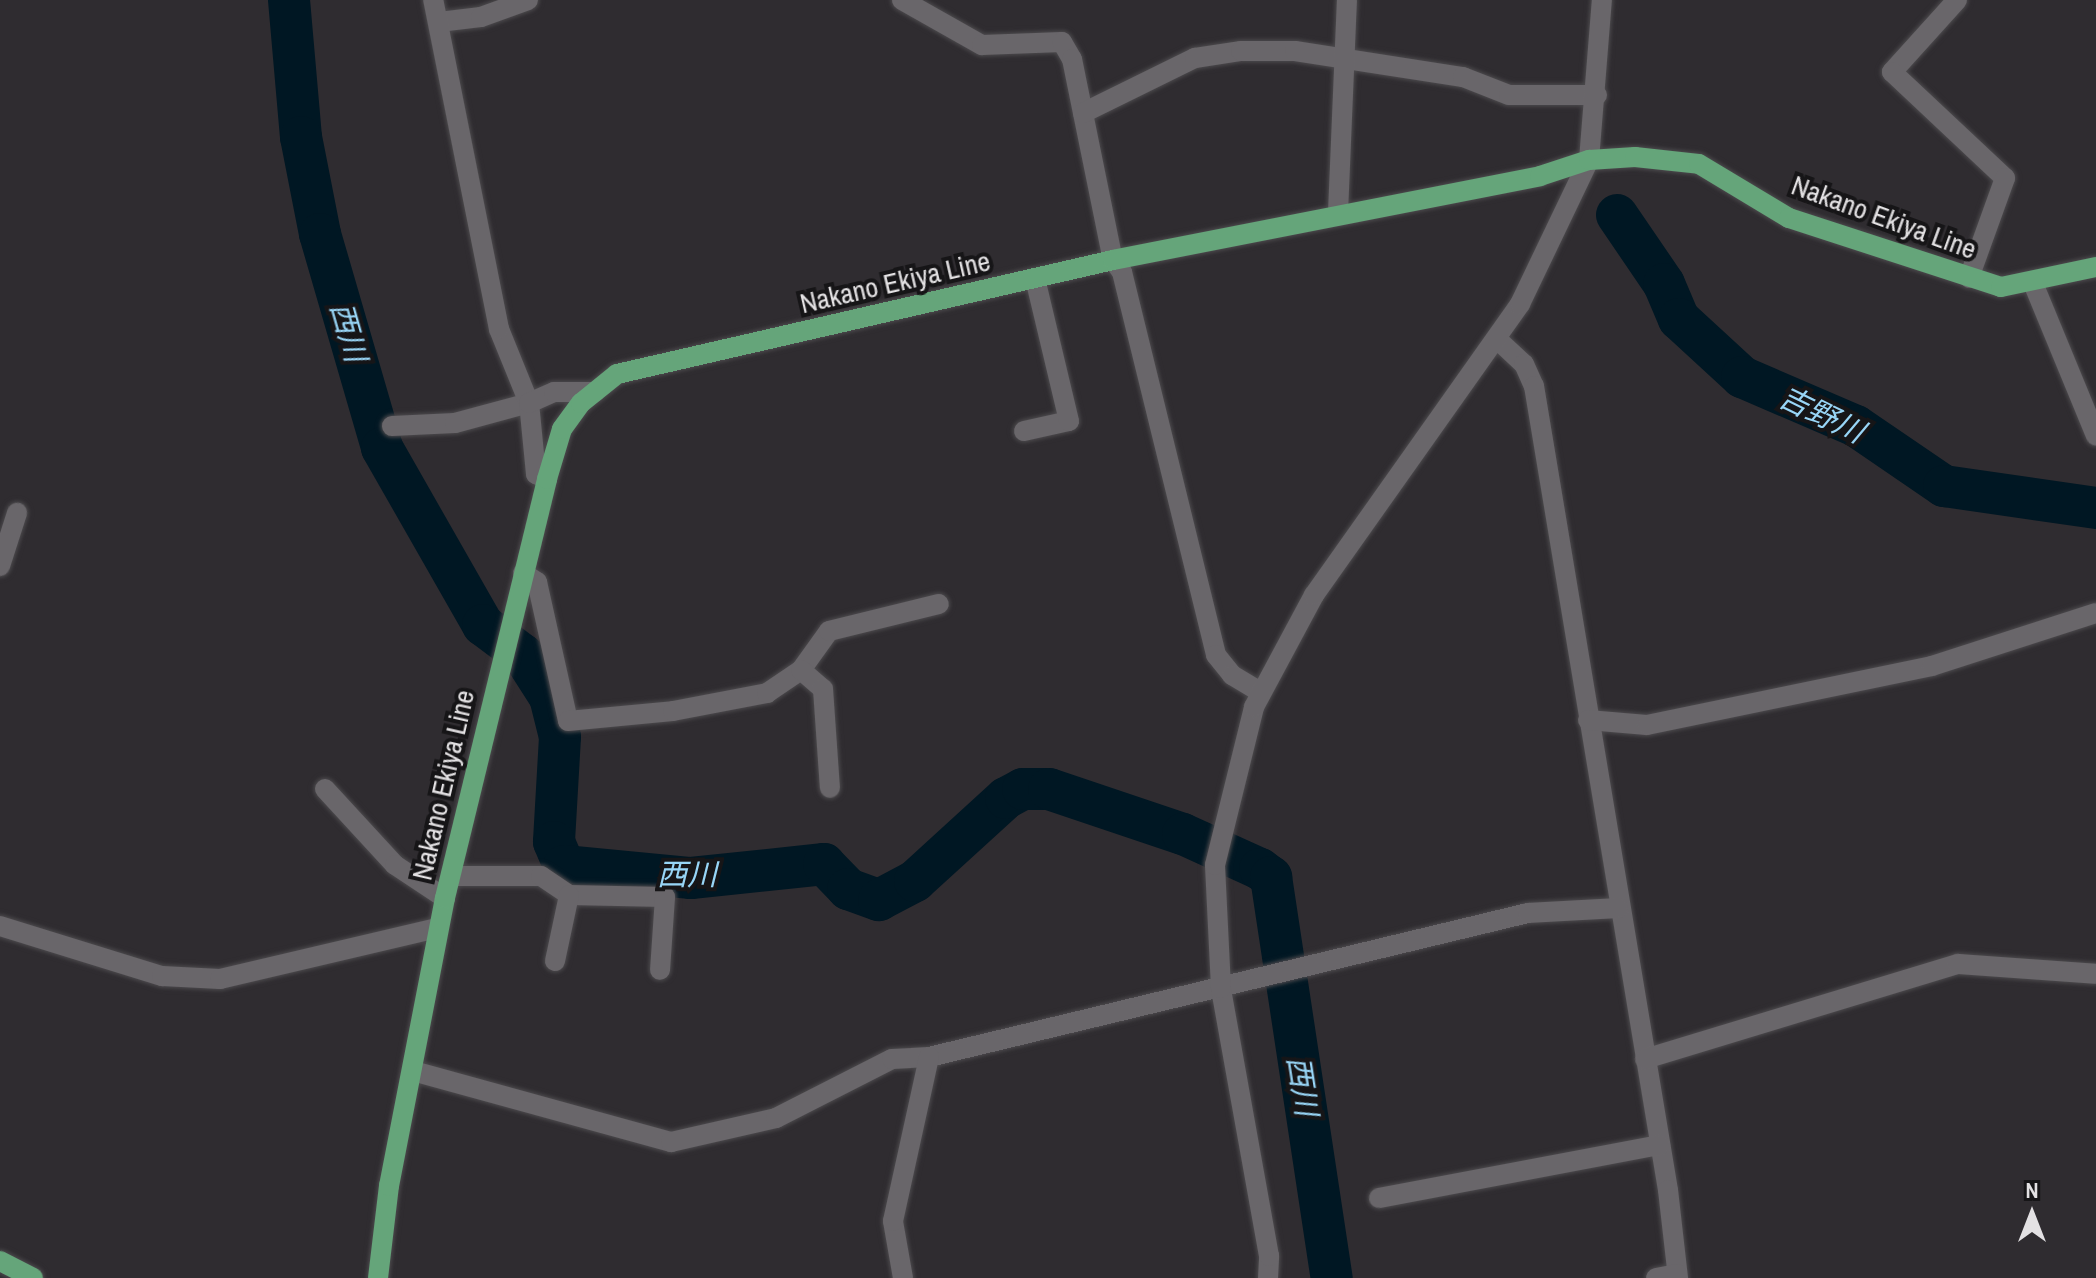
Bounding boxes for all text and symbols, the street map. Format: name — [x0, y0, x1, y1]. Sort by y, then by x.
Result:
street label: Nakano Ekiya Line — [1787, 168, 1981, 266]
street label: Nakano Ekiya Line — [797, 244, 993, 320]
water label: 西川 — [323, 298, 375, 366]
water label: 吉野川 — [1774, 378, 1870, 450]
street label: Nakano Ekiya Line — [405, 687, 481, 883]
water label: 西川 — [657, 856, 717, 892]
water label: 西川 — [1281, 1054, 1325, 1118]
north arrow — [1992, 1174, 2072, 1254]
text: N — [2025, 1175, 2039, 1205]

